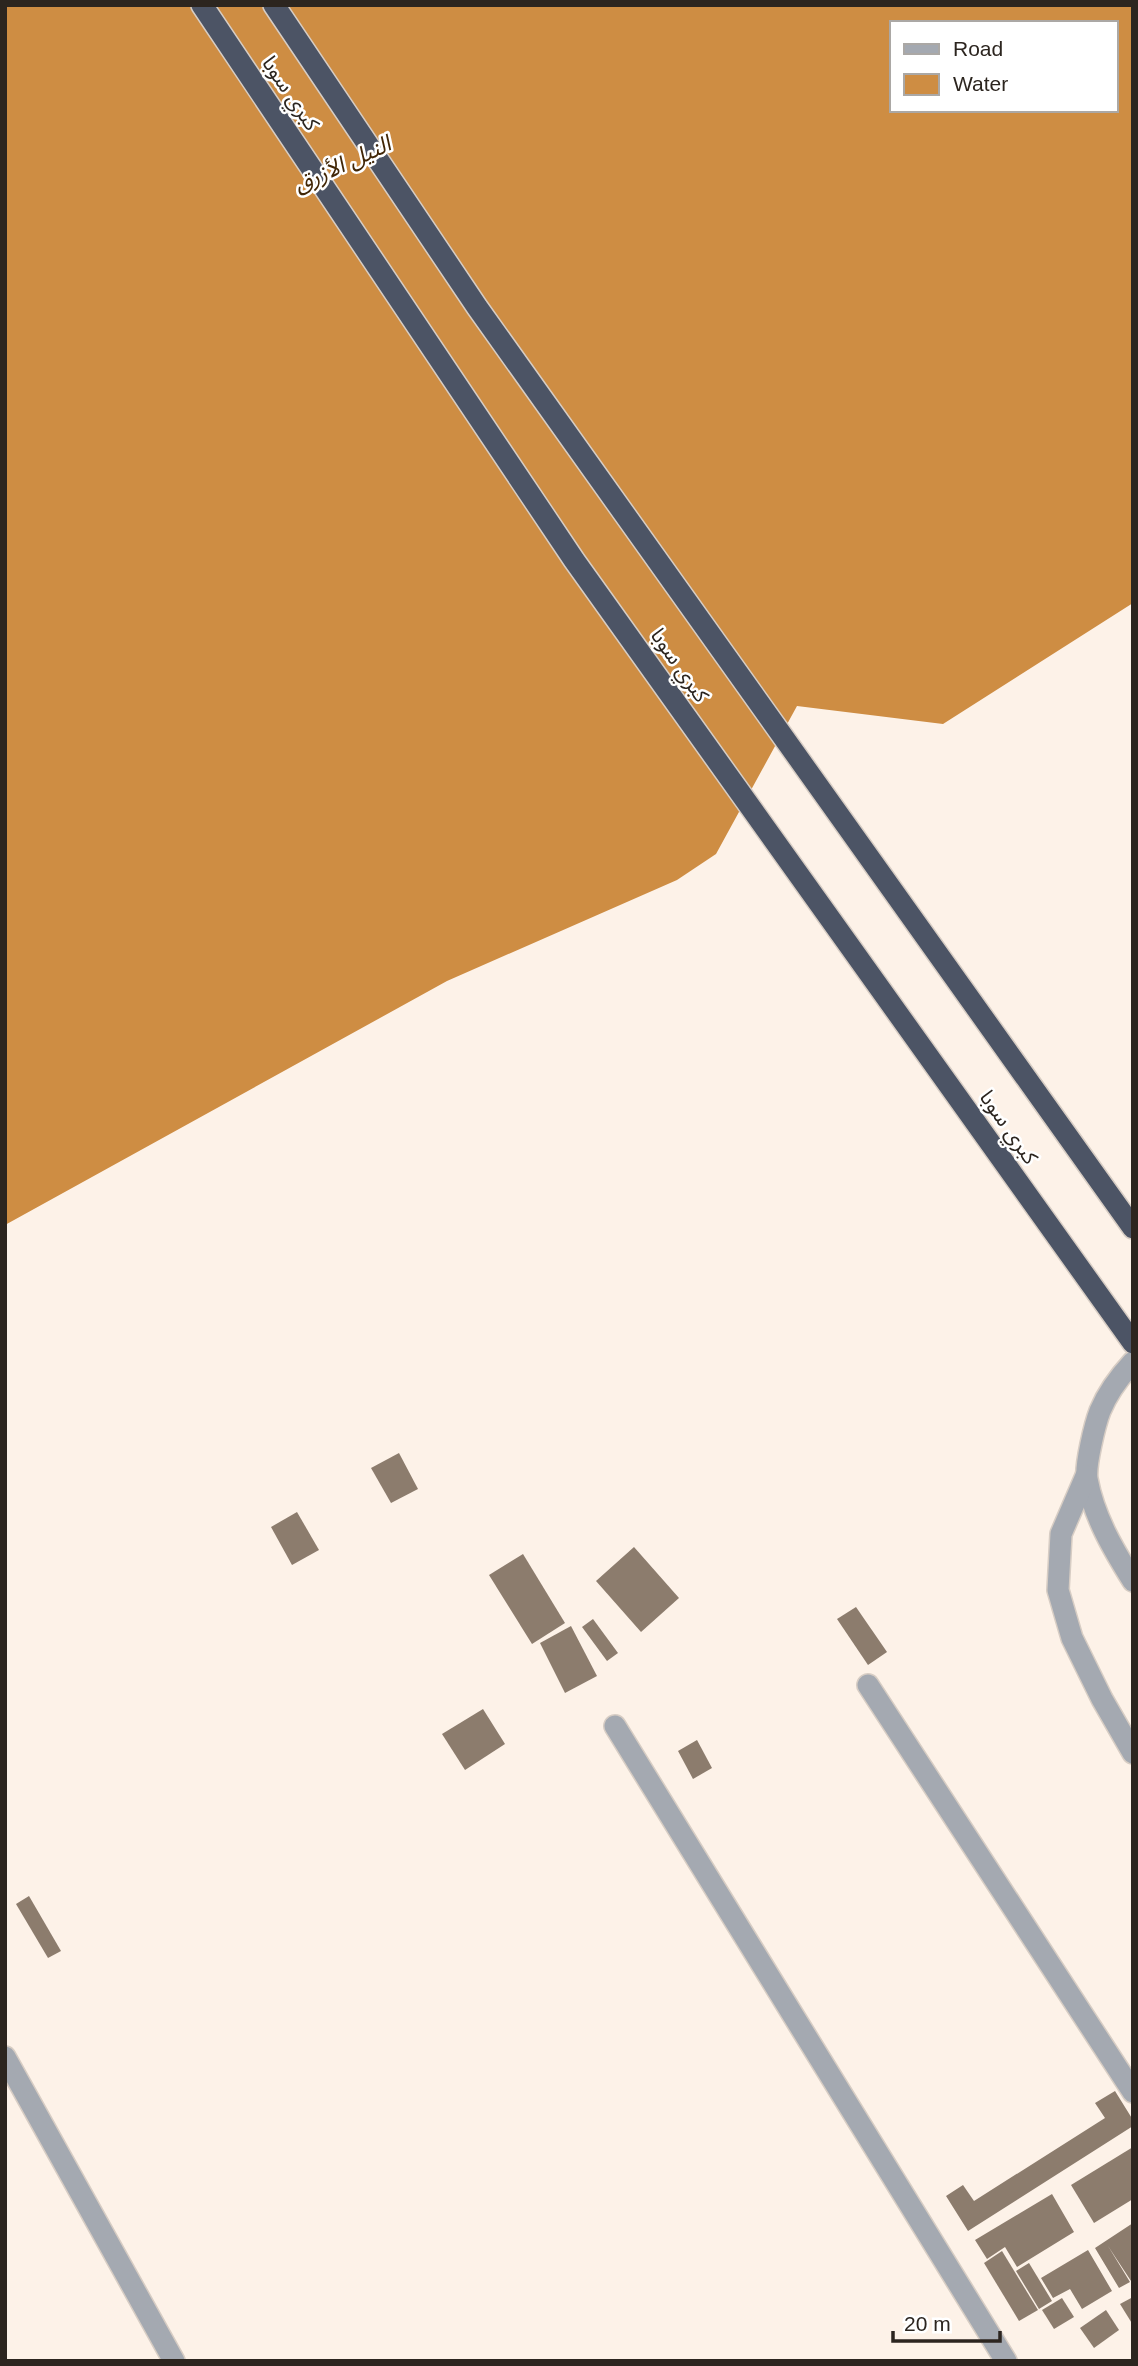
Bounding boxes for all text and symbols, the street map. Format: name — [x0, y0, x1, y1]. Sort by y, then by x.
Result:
legend — [890, 21, 1117, 112]
text: Road — [953, 37, 1003, 60]
street label: كبري سوبا — [254, 52, 324, 137]
text: Water — [953, 72, 1008, 95]
water label: النيل الأزرق — [289, 129, 397, 199]
street label: كبري سوبا — [642, 624, 714, 709]
street label: كبري سوبا — [971, 1086, 1043, 1171]
scale bar — [893, 2300, 1000, 2344]
text: 20 m — [904, 2312, 951, 2335]

